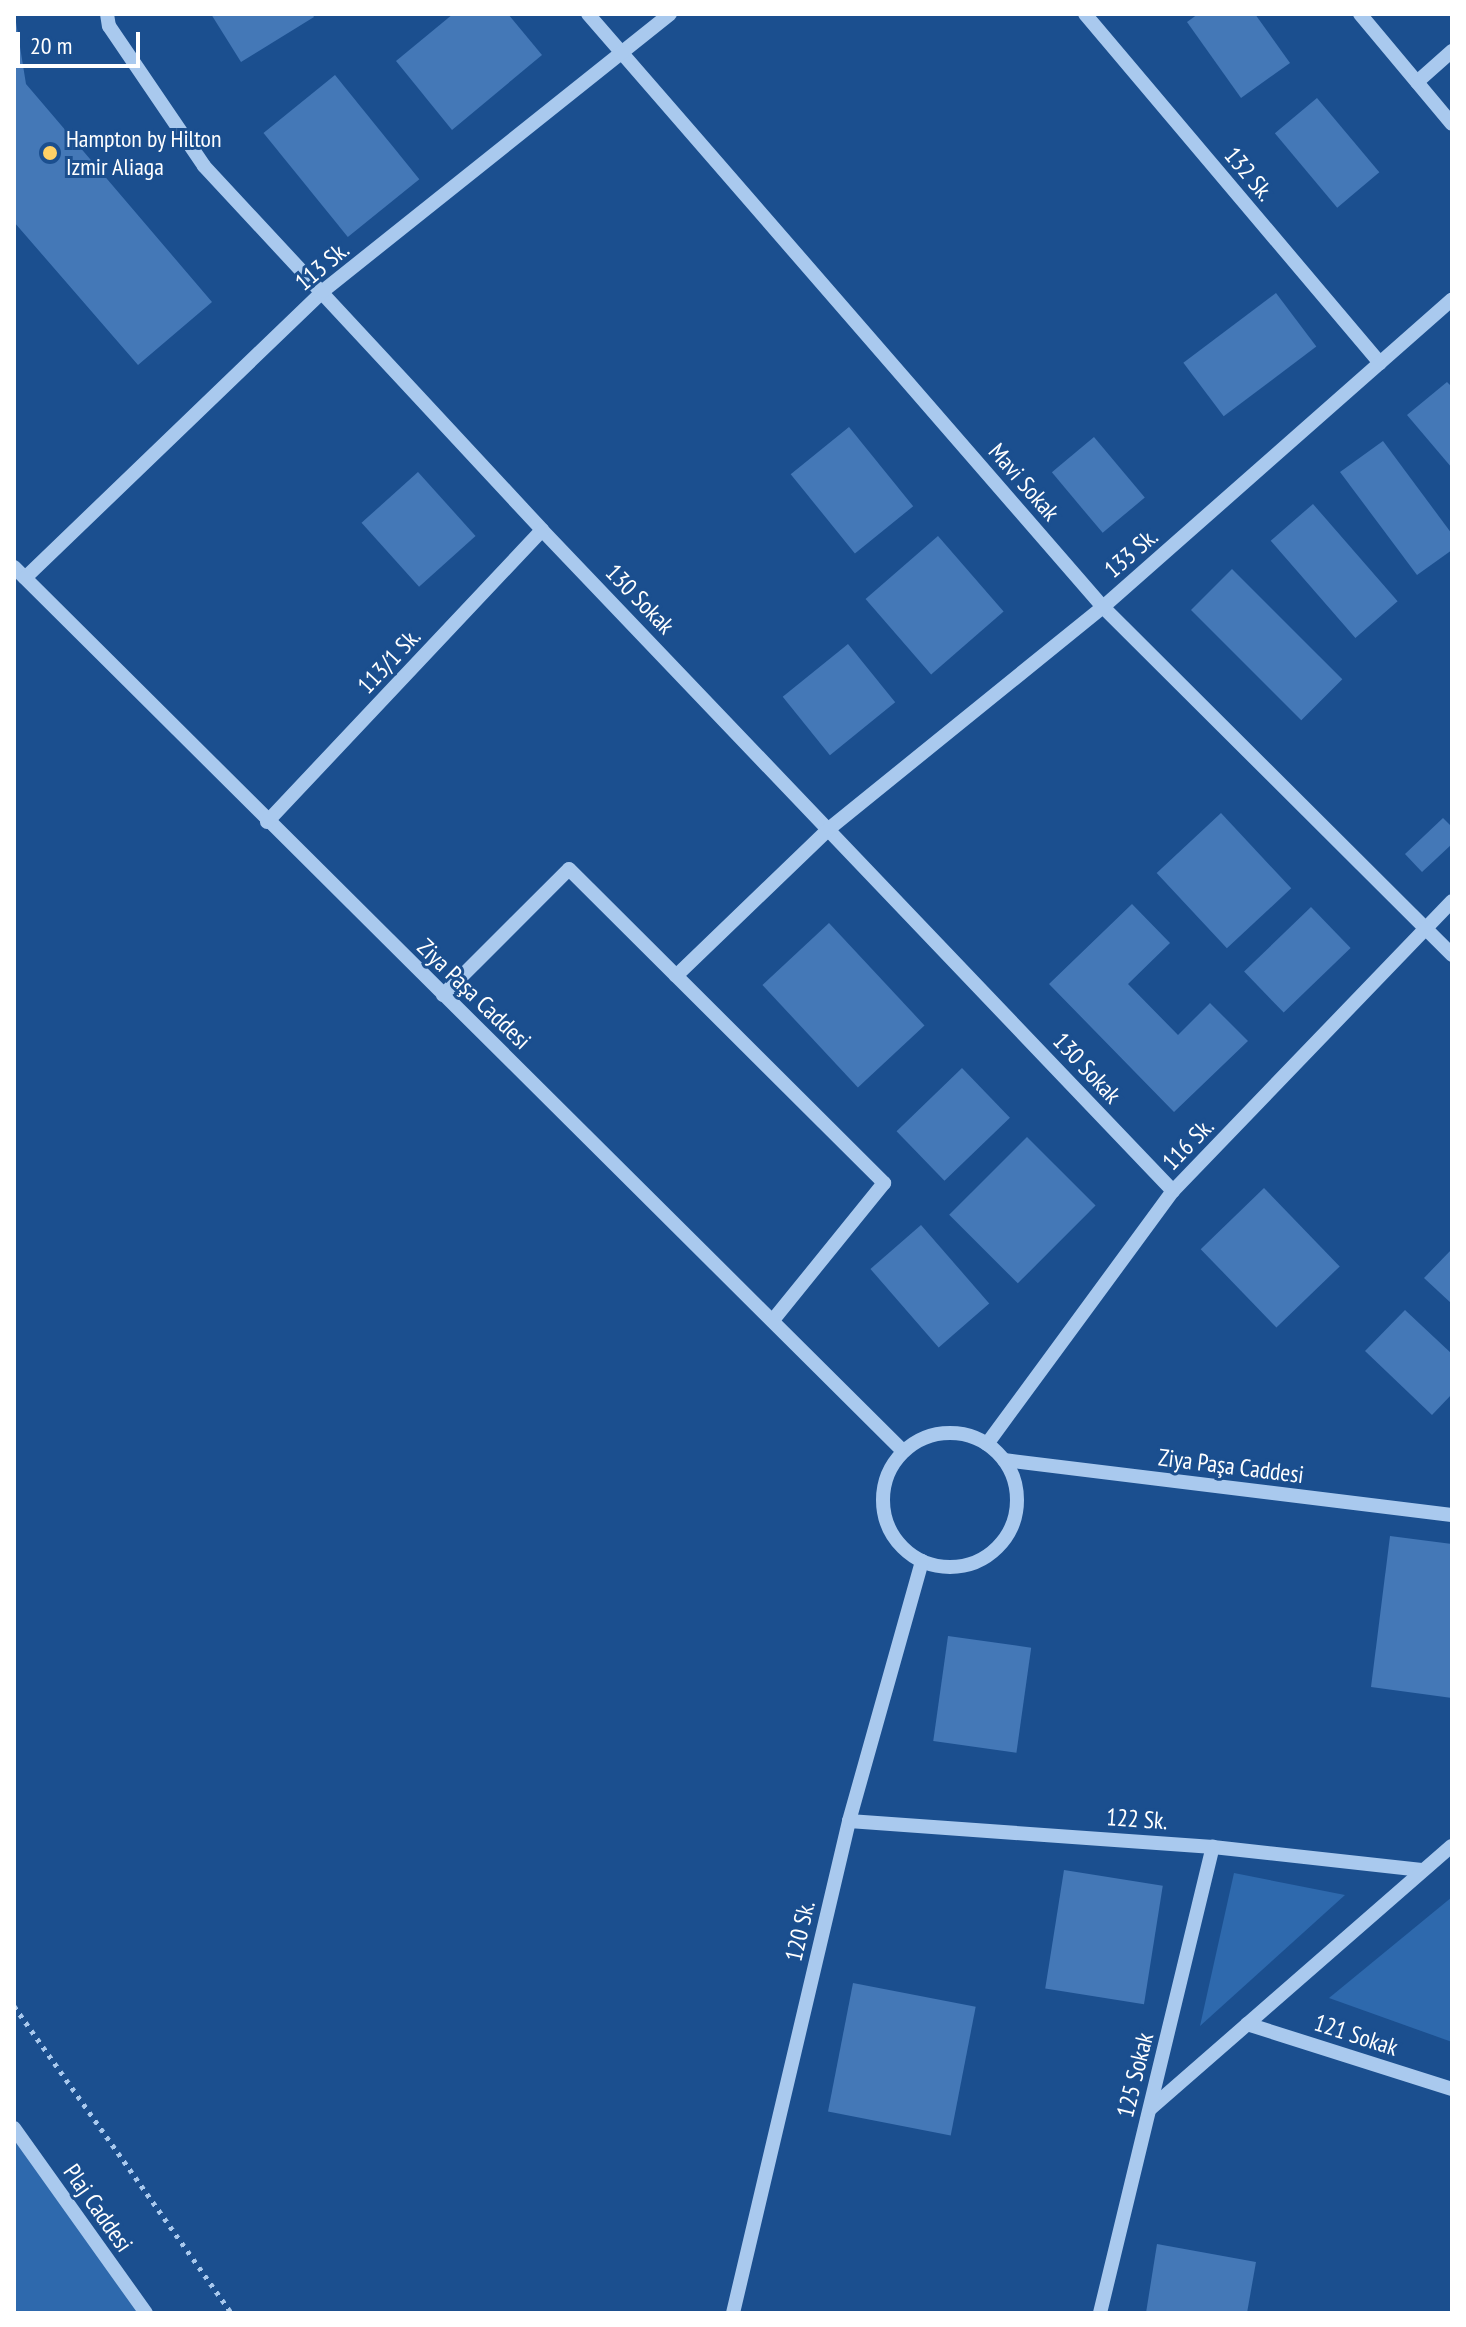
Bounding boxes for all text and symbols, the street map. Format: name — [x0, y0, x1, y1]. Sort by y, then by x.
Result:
scale bar — [20, 16, 144, 66]
text: 20 m — [30, 30, 72, 61]
place label: Hampton by Hilton Izmir Aliaga — [66, 125, 222, 181]
street label: 132 Sk. — [1218, 141, 1280, 207]
marker: Hampton by Hilton Izmir Aliaga — [41, 144, 59, 162]
street label: 113 Sk. — [289, 235, 355, 297]
street label: Mavi Sokak — [983, 437, 1065, 527]
street label: 133 Sk. — [1098, 522, 1164, 584]
street label: 130 Sokak — [600, 558, 680, 640]
street label: 113/1 Sk. — [351, 622, 427, 700]
street label: Ziya Paşa Caddesi — [411, 933, 537, 1055]
street label: 130 Sokak — [1047, 1027, 1127, 1109]
street label: 116 Sk. — [1156, 1112, 1220, 1176]
street label: Ziya Paşa Caddesi — [1157, 1443, 1305, 1489]
street label: 122 Sk. — [1105, 1802, 1169, 1836]
street label: 120 Sk. — [779, 1898, 821, 1964]
street label: 121 Sokak — [1310, 2008, 1402, 2062]
street label: 125 Sokak — [1111, 2030, 1159, 2120]
street label: Plaj Caddesi — [57, 2159, 139, 2257]

